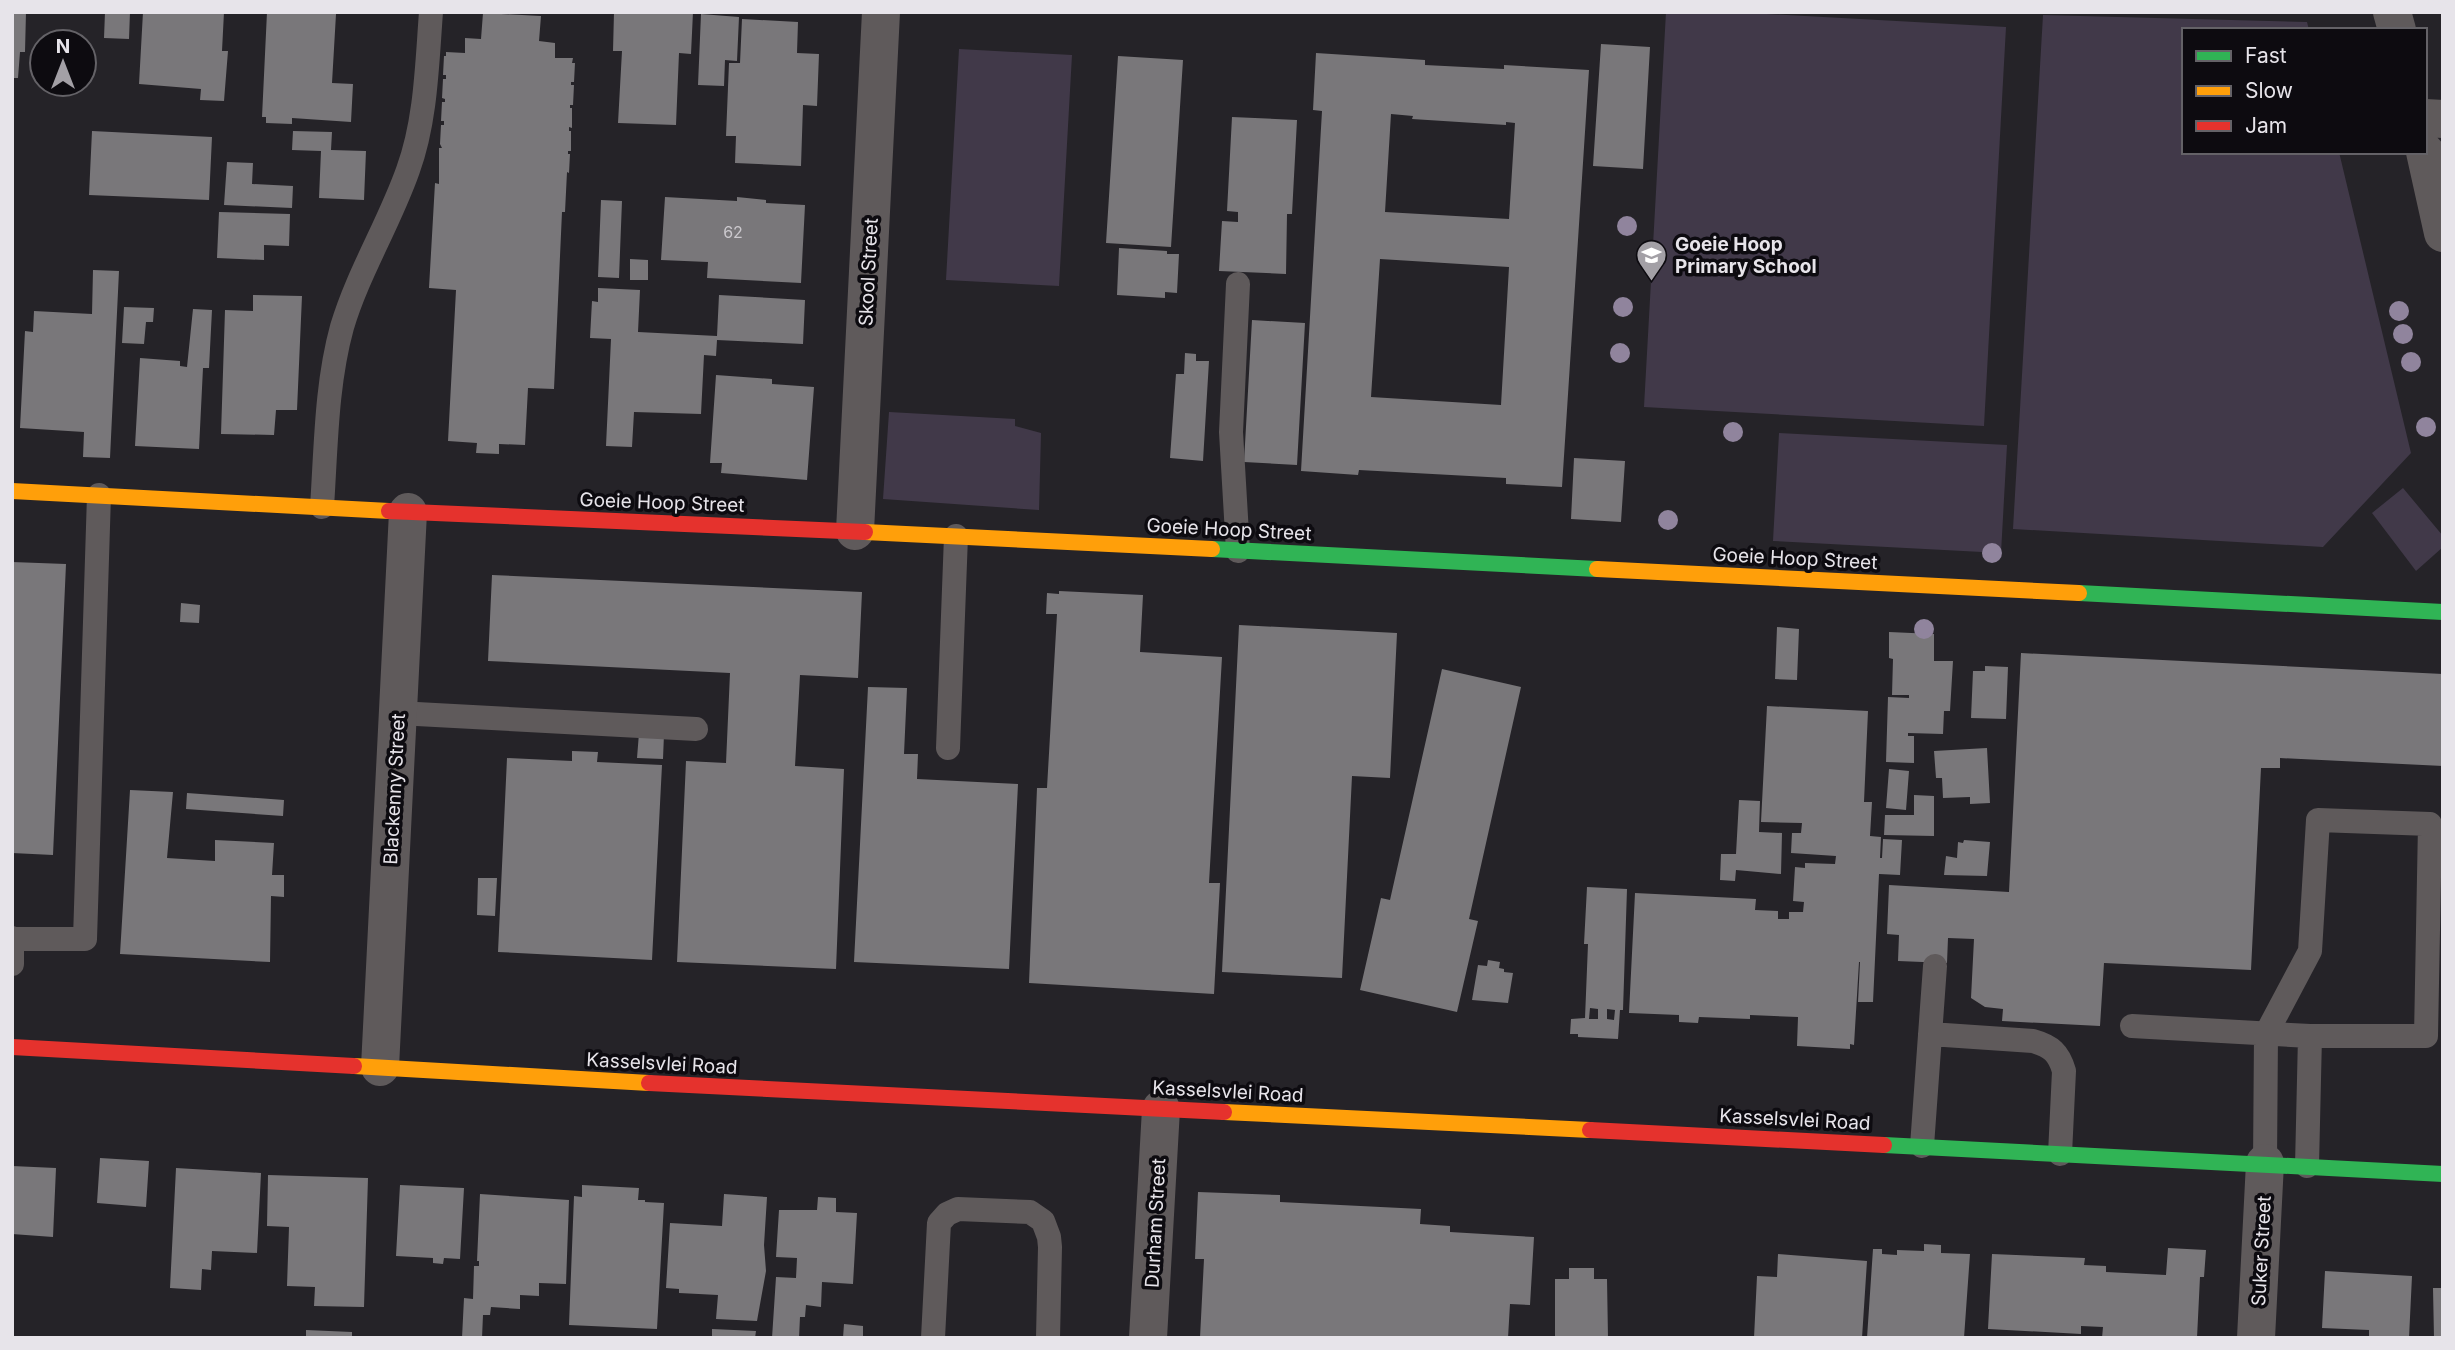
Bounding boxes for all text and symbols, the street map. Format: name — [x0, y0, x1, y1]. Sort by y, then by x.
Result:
north arrow — [28, 28, 98, 98]
legend — [2182, 28, 2427, 154]
text: N — [56, 35, 70, 58]
text: Fast — [2245, 43, 2287, 68]
text: Slow — [2245, 78, 2293, 103]
text: Jam — [2245, 113, 2287, 138]
street label: Skool Street — [854, 217, 883, 327]
house number: 62 — [723, 222, 743, 242]
place label: Goeie Hoop Primary School — [1675, 233, 1817, 278]
school or university icon: Goeie Hoop Primary School — [1635, 238, 1669, 282]
street label: Goeie Hoop Street — [579, 488, 745, 517]
street label: Goeie Hoop Street — [1146, 514, 1312, 545]
street label: Goeie Hoop Street — [1712, 543, 1878, 574]
street label: Blackenny Street — [379, 713, 410, 865]
street label: Kasselsvlei Road — [586, 1048, 738, 1079]
street label: Kasselsvlei Road — [1152, 1076, 1304, 1107]
street label: Kasselsvlei Road — [1719, 1104, 1871, 1135]
street label: Durham Street — [1141, 1158, 1170, 1288]
street label: Suker Street — [2247, 1195, 2276, 1307]

